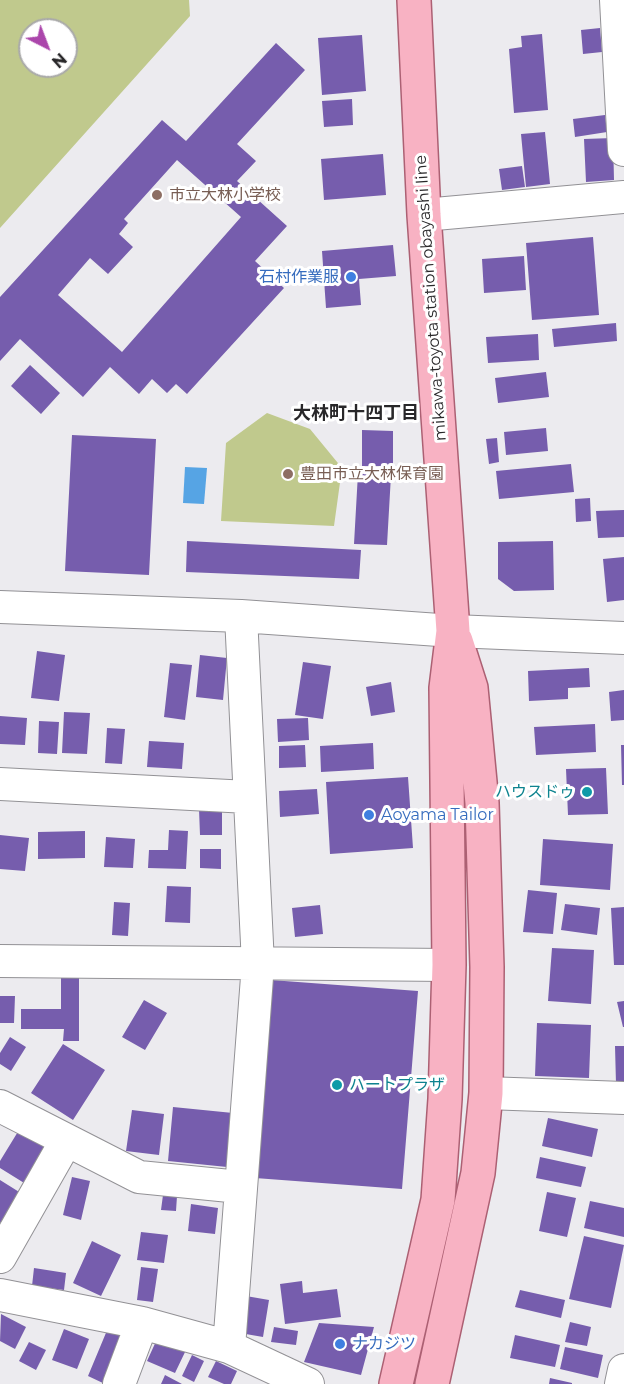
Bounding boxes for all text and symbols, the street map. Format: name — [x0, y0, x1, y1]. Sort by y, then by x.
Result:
north arrow — [18, 18, 78, 78]
text: N — [48, 49, 70, 72]
street label: mikawa-toyota station obayashi line — [411, 154, 451, 442]
place label: 市立大林小学校 — [169, 185, 281, 205]
marker: 市立大林小学校 — [150, 188, 164, 202]
place label: 石村作業服 — [259, 267, 339, 287]
marker: 石村作業服 — [344, 270, 358, 284]
district label: 大林町十四丁目 — [293, 403, 419, 425]
place label: 豊田市立大林保育園 — [300, 464, 444, 484]
marker: 豊田市立大林保育園 — [281, 467, 295, 481]
place label: ハウスドゥ — [495, 782, 575, 802]
marker: ハウスドゥ — [580, 785, 594, 799]
place label: Aoyama Tailor — [381, 805, 494, 825]
marker: Aoyama Tailor — [362, 808, 376, 822]
place label: ハートプラザ — [349, 1075, 445, 1095]
marker: ハートプラザ — [330, 1078, 344, 1092]
place label: ナカジツ — [352, 1334, 416, 1354]
marker: ナカジツ — [333, 1337, 347, 1351]

